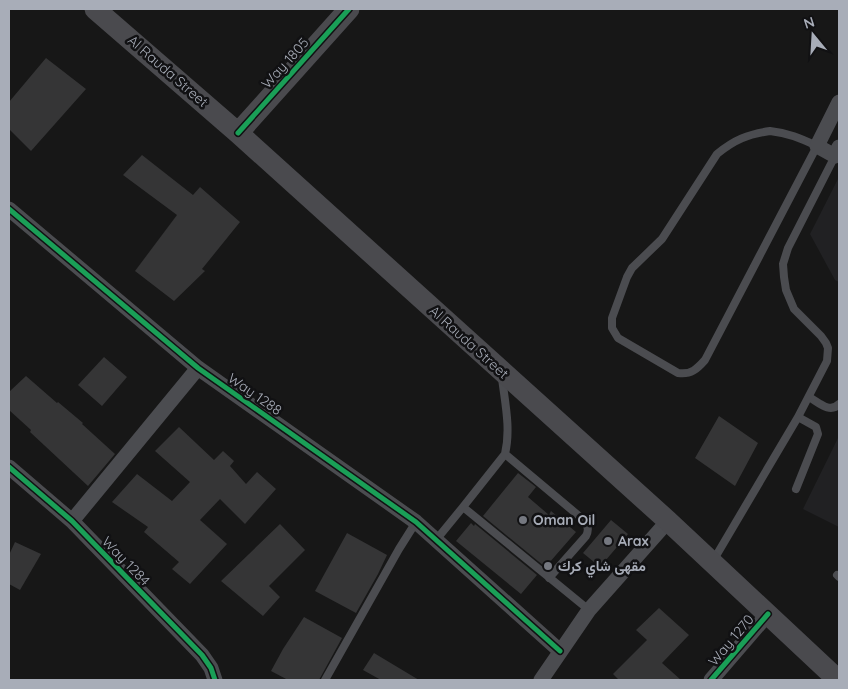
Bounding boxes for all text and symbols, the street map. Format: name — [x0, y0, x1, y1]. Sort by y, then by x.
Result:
north arrow — [788, 10, 838, 60]
text: N — [801, 12, 817, 33]
street label: Al Rauda Street — [124, 31, 212, 111]
street label: Way 1805 — [257, 34, 313, 92]
street label: Al Rauda Street — [425, 302, 513, 383]
street label: Way 1288 — [225, 369, 285, 419]
place label: Oman Oil — [533, 511, 595, 529]
marker: Oman Oil — [517, 514, 529, 526]
place label: Arax — [618, 532, 649, 550]
street label: Way 1284 — [98, 533, 154, 589]
marker: Arax — [602, 535, 614, 547]
place label: مقهى شاي كرك — [558, 557, 646, 578]
marker: مقهى شاي كرك — [542, 560, 554, 572]
street label: Way 1270 — [704, 611, 758, 669]

